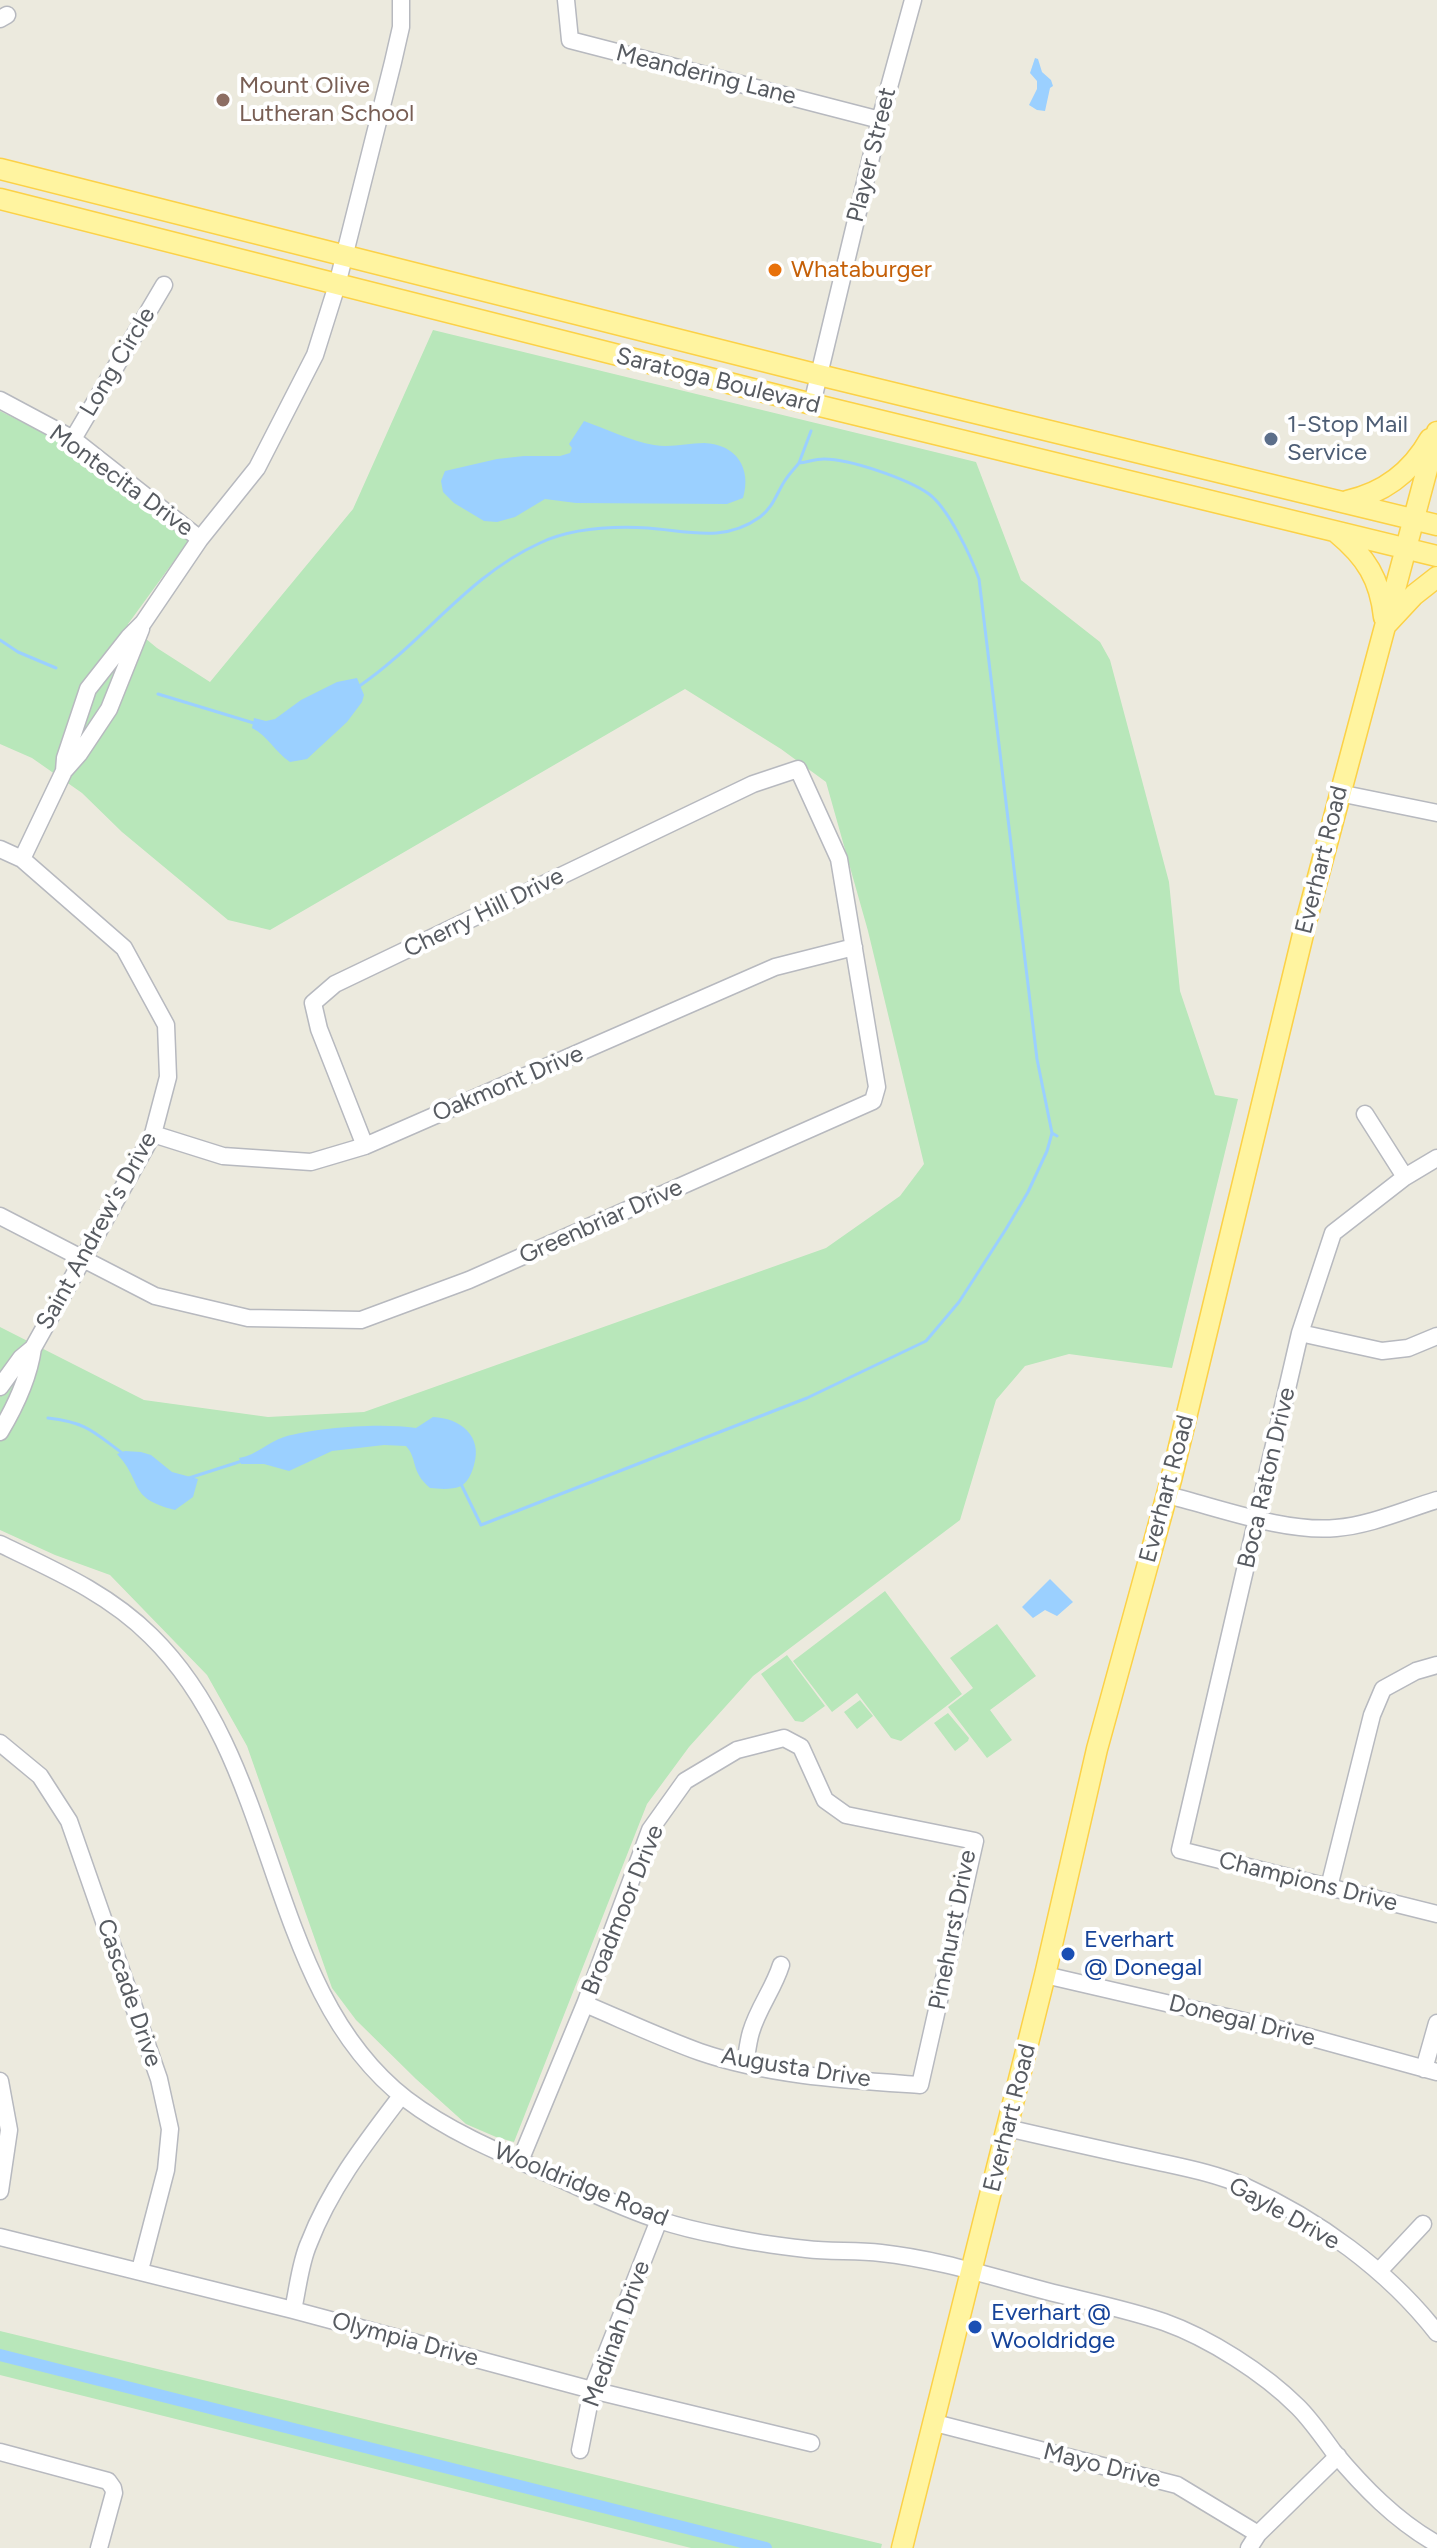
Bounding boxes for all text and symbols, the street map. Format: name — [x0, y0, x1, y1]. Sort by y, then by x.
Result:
street label: Meandering Lane — [613, 39, 799, 111]
place label: Mount Olive Lutheran School — [239, 72, 414, 128]
street label: Player Street — [841, 85, 903, 225]
marker: Mount Olive Lutheran School — [214, 91, 232, 109]
place label: Whataburger — [791, 256, 932, 284]
marker: Whataburger — [766, 261, 784, 279]
street label: Long Circle — [74, 302, 162, 422]
street label: Saratoga Boulevard — [613, 342, 823, 420]
place label: 1-Stop Mail Service — [1287, 411, 1408, 467]
street label: Montecita Drive — [43, 419, 199, 543]
marker: 1-Stop Mail Service — [1262, 430, 1280, 448]
street label: Everhart Road — [1290, 783, 1354, 937]
street label: Cherry Hill Drive — [399, 862, 569, 964]
street label: Oakmont Drive — [428, 1039, 588, 1129]
street label: Saint Andrew's Drive — [31, 1127, 163, 1335]
street label: Greenbriar Drive — [515, 1173, 687, 1271]
street label: Boca Raton Drive — [1232, 1385, 1302, 1571]
street label: Everhart Road — [1133, 1412, 1201, 1566]
street label: Broadmoor Drive — [576, 1821, 670, 1999]
street label: Champions Drive — [1216, 1846, 1400, 1918]
street label: Pinehurst Drive — [923, 1847, 983, 2013]
street label: Cascade Drive — [90, 1915, 168, 2071]
place label: Everhart @ Donegal — [1084, 1926, 1202, 1982]
marker: Everhart @ Donegal — [1059, 1945, 1077, 1963]
street label: Donegal Drive — [1166, 1989, 1318, 2053]
street label: Everhart Road — [978, 2041, 1042, 2195]
street label: Augusta Drive — [719, 2042, 873, 2094]
street label: Wooldridge Road — [490, 2137, 672, 2233]
street label: Gayle Drive — [1223, 2172, 1345, 2256]
street label: Medinah Drive — [577, 2257, 657, 2411]
place label: Everhart @ Wooldridge — [991, 2299, 1115, 2355]
street label: Olympia Drive — [329, 2307, 481, 2373]
marker: Everhart @ Wooldridge — [966, 2318, 984, 2336]
street label: Mayo Drive — [1040, 2438, 1164, 2494]

